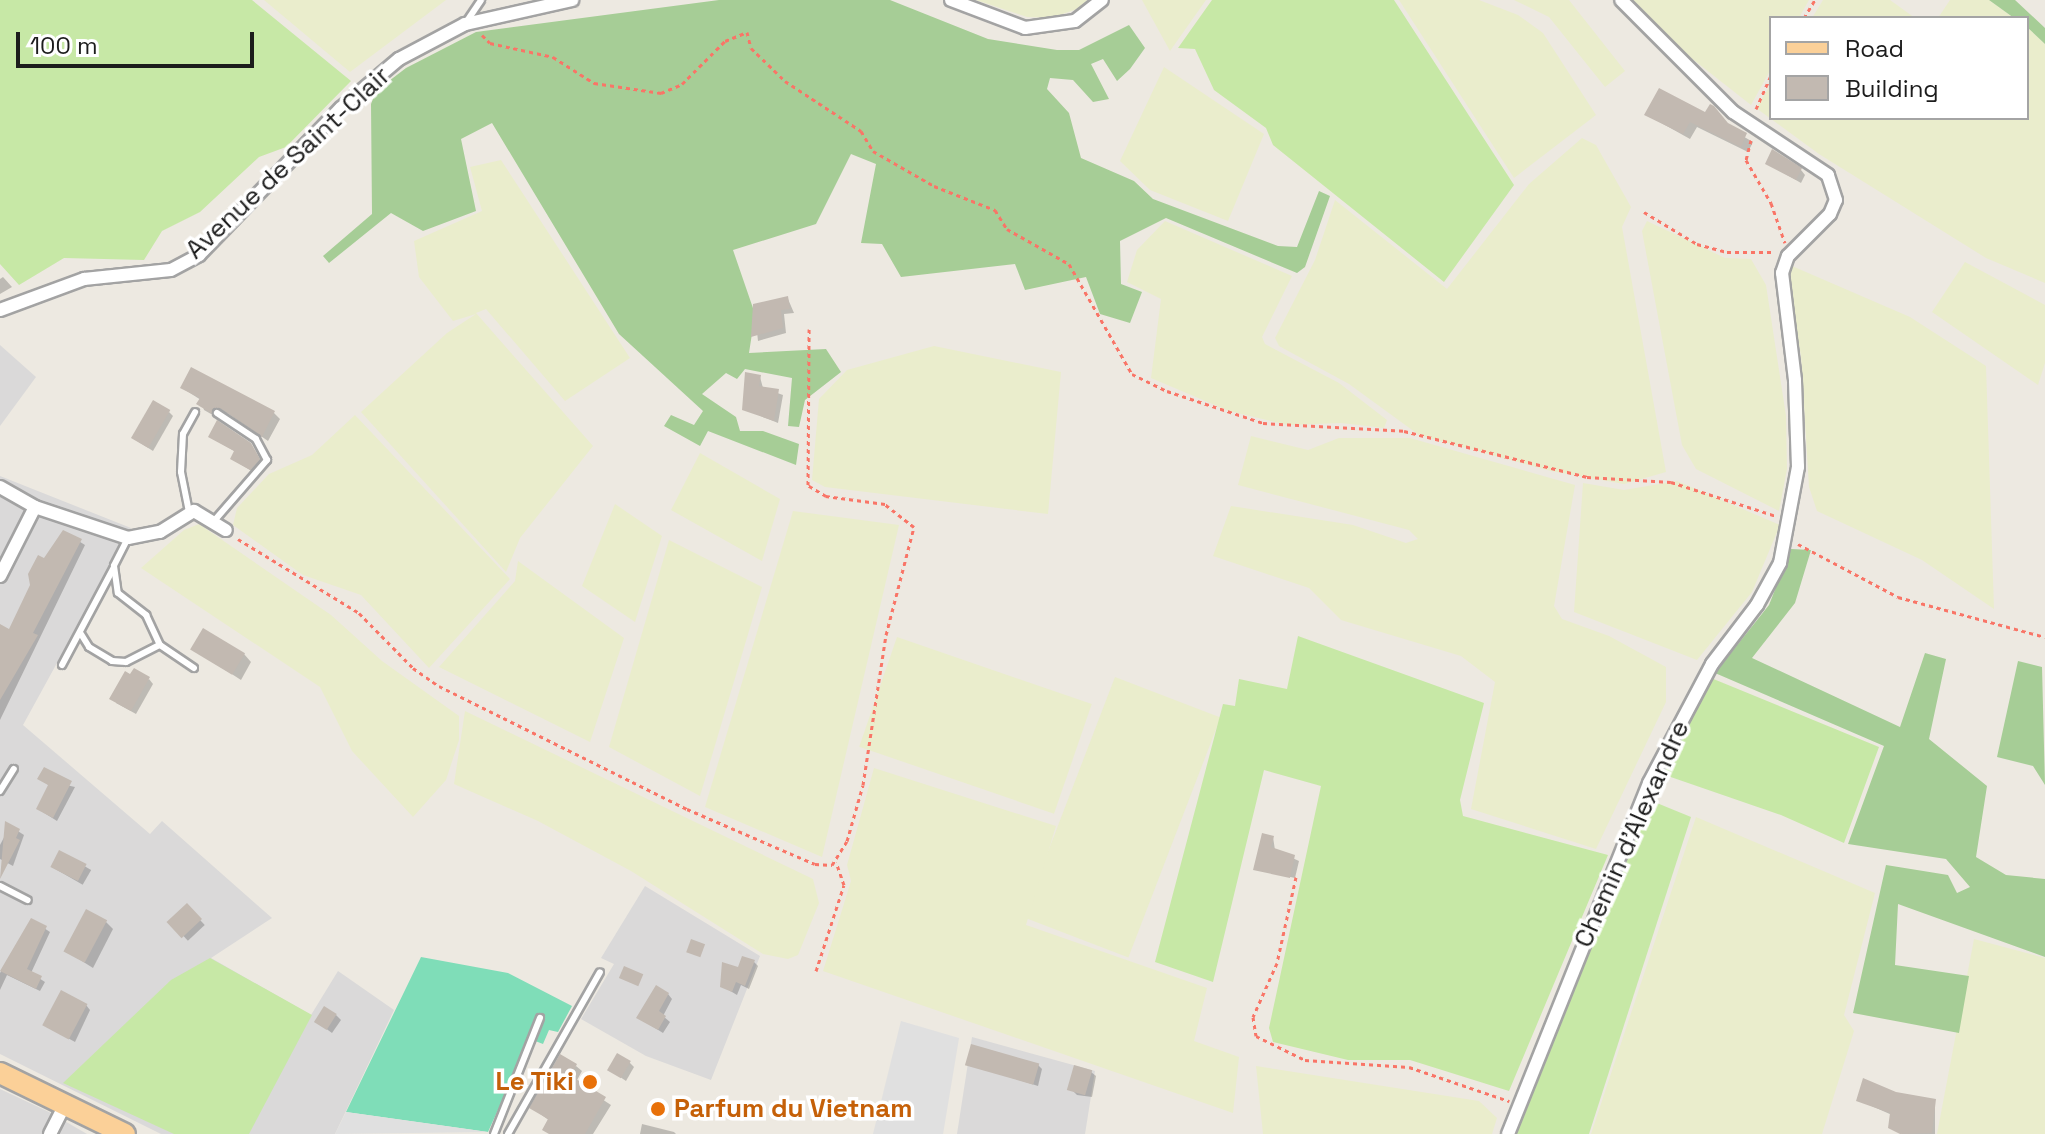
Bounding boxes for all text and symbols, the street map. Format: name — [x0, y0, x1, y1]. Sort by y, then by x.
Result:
scale bar — [20, 16, 258, 66]
legend — [1769, 16, 2029, 120]
text: 100 m — [30, 30, 98, 61]
text: Road — [1845, 33, 1904, 64]
street label: Avenue de Saint-Clair — [179, 60, 397, 266]
text: Building — [1845, 73, 1939, 104]
street label: Chemin d'Alexandre — [1568, 716, 1696, 952]
place label: Le Tiki — [495, 1066, 574, 1098]
marker: Le Tiki — [581, 1073, 599, 1091]
place label: Parfum du Vietnam — [674, 1093, 913, 1125]
marker: Parfum du Vietnam — [649, 1100, 667, 1118]

